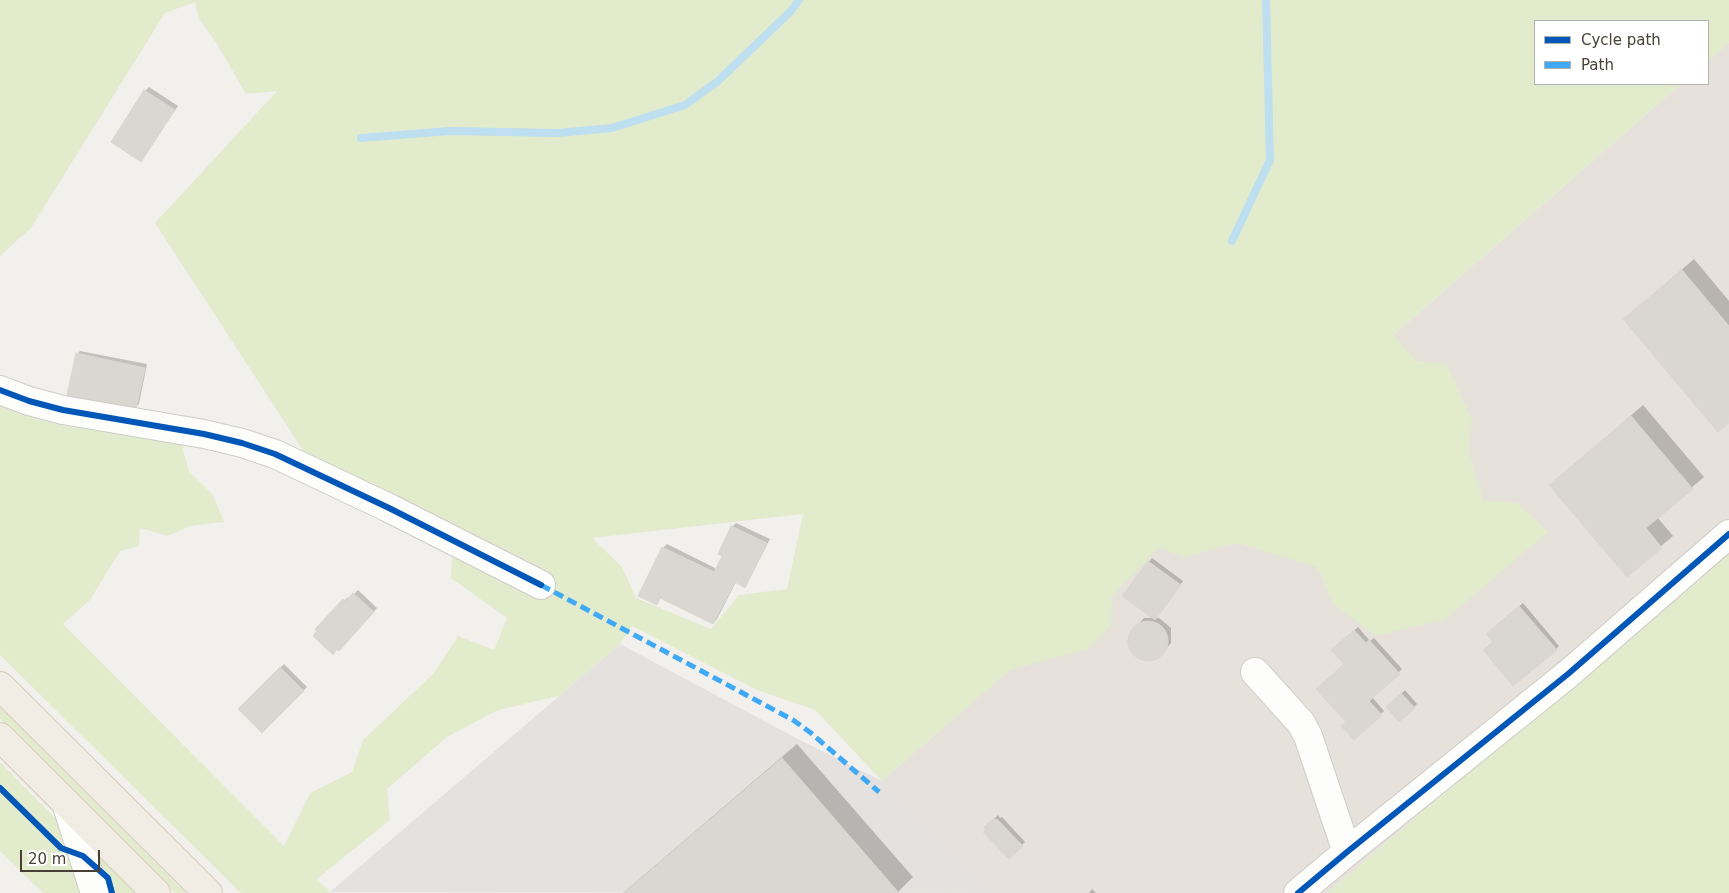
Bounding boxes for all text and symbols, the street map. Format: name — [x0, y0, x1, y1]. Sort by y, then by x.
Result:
legend — [1534, 20, 1709, 85]
text: Cycle path — [1581, 31, 1661, 49]
text: Path — [1581, 56, 1614, 74]
scale bar — [22, 840, 102, 872]
text: 20 m — [28, 850, 66, 868]

